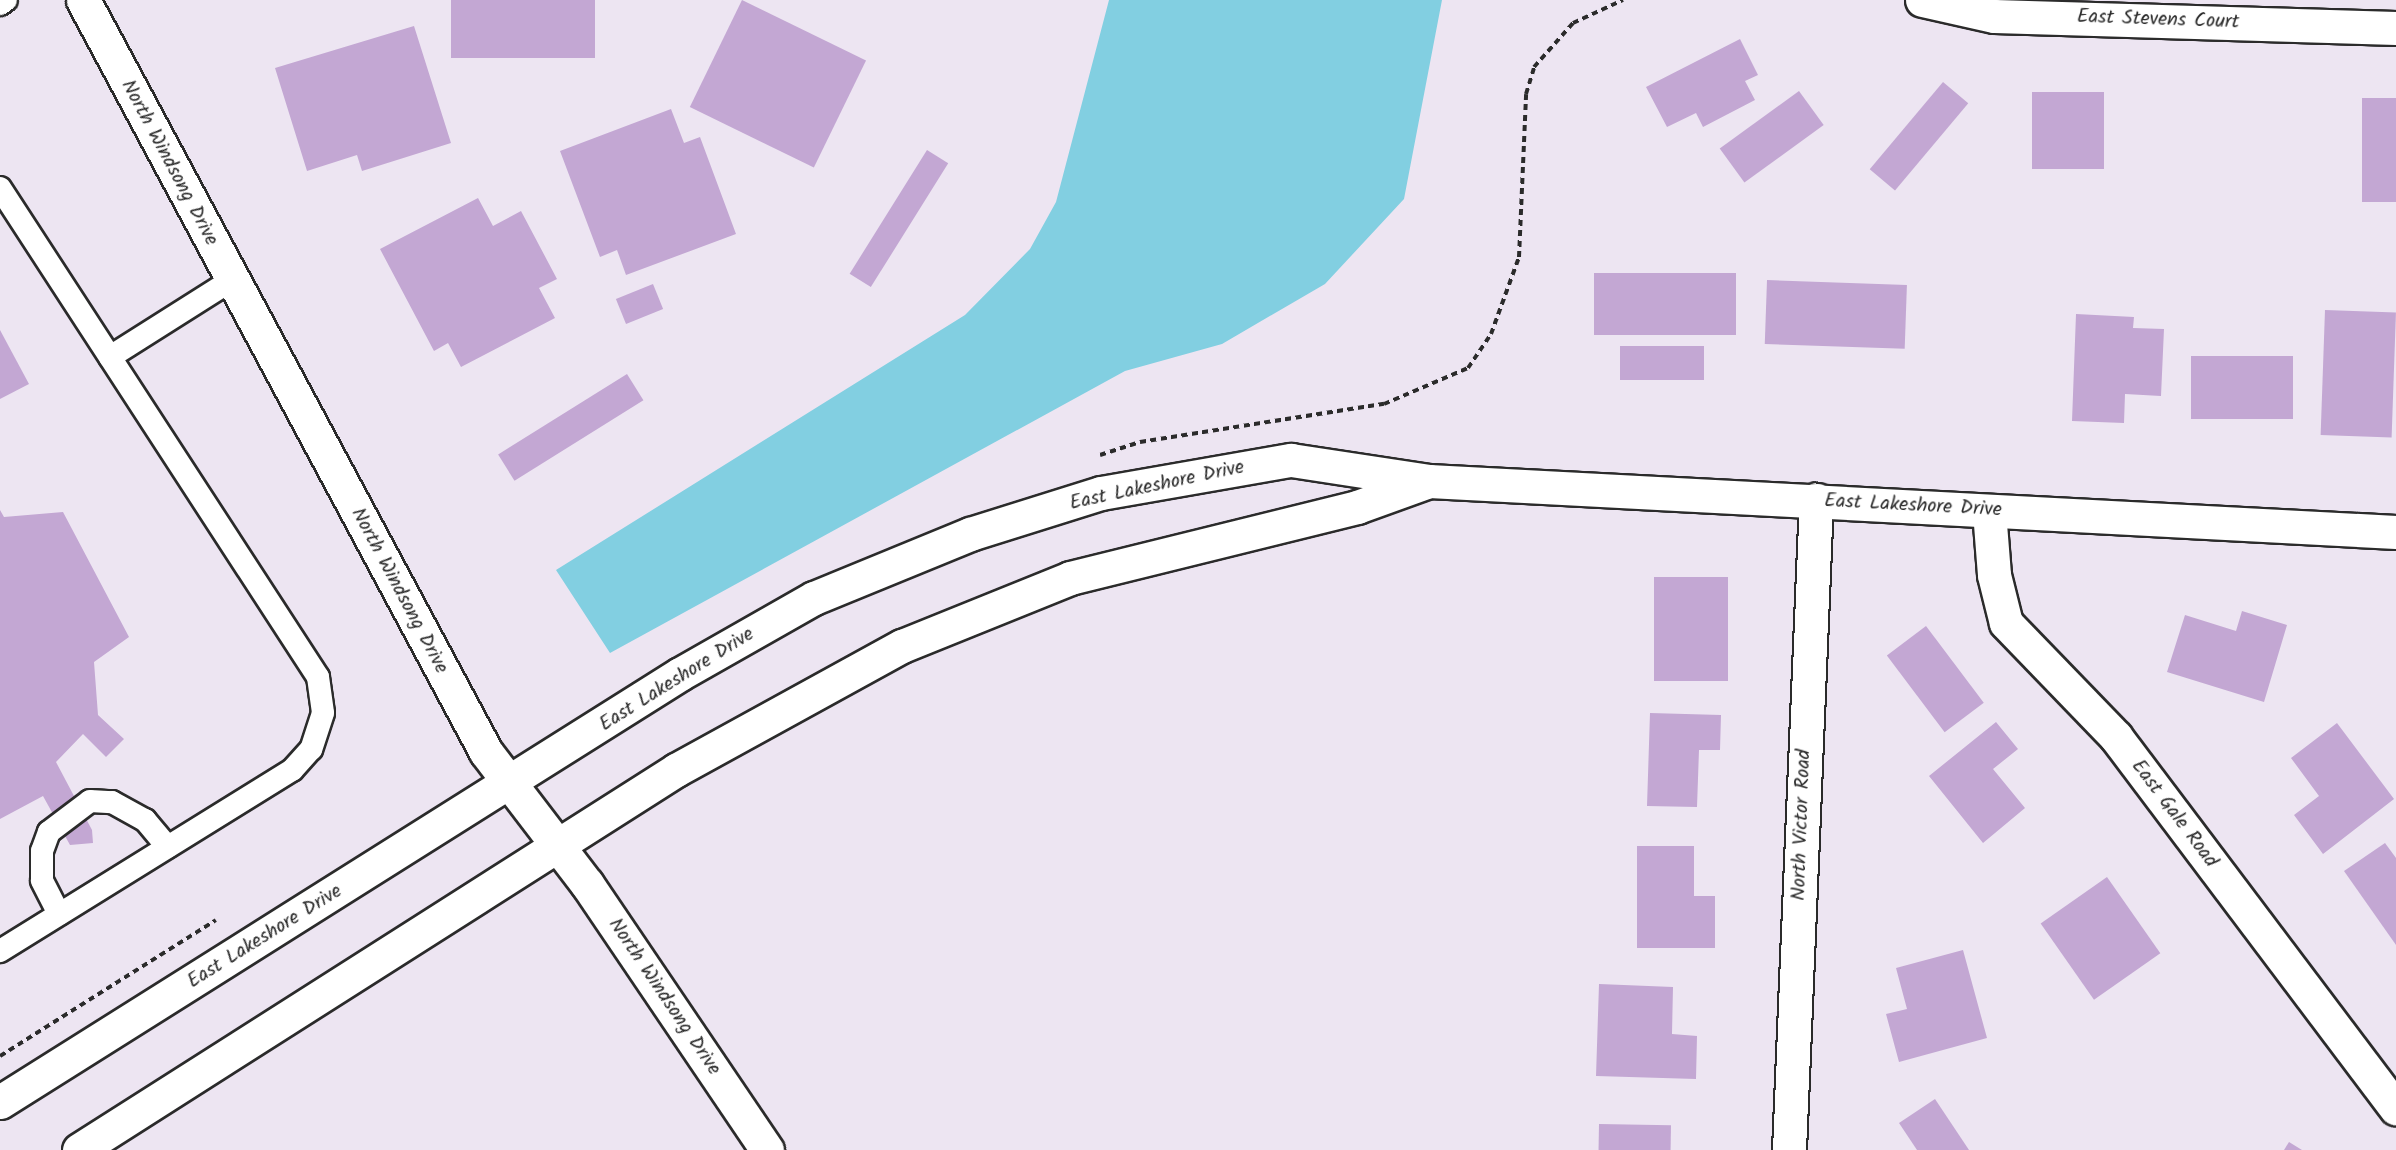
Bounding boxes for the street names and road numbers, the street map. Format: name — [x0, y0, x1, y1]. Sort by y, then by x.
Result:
street label: East Stevens Court — [2076, 5, 2240, 35]
street label: North Windsong Drive — [115, 76, 223, 250]
street label: East Lakeshore Drive — [1068, 456, 1246, 516]
street label: East Lakeshore Drive — [1824, 489, 2002, 523]
street label: North Windsong Drive — [345, 504, 453, 678]
street label: East Lakeshore Drive — [595, 623, 759, 737]
street label: North Victor Road — [1787, 749, 1817, 901]
street label: East Gale Road — [2126, 755, 2222, 873]
street label: East Lakeshore Drive — [183, 880, 347, 994]
street label: North Windsong Drive — [603, 914, 725, 1080]

